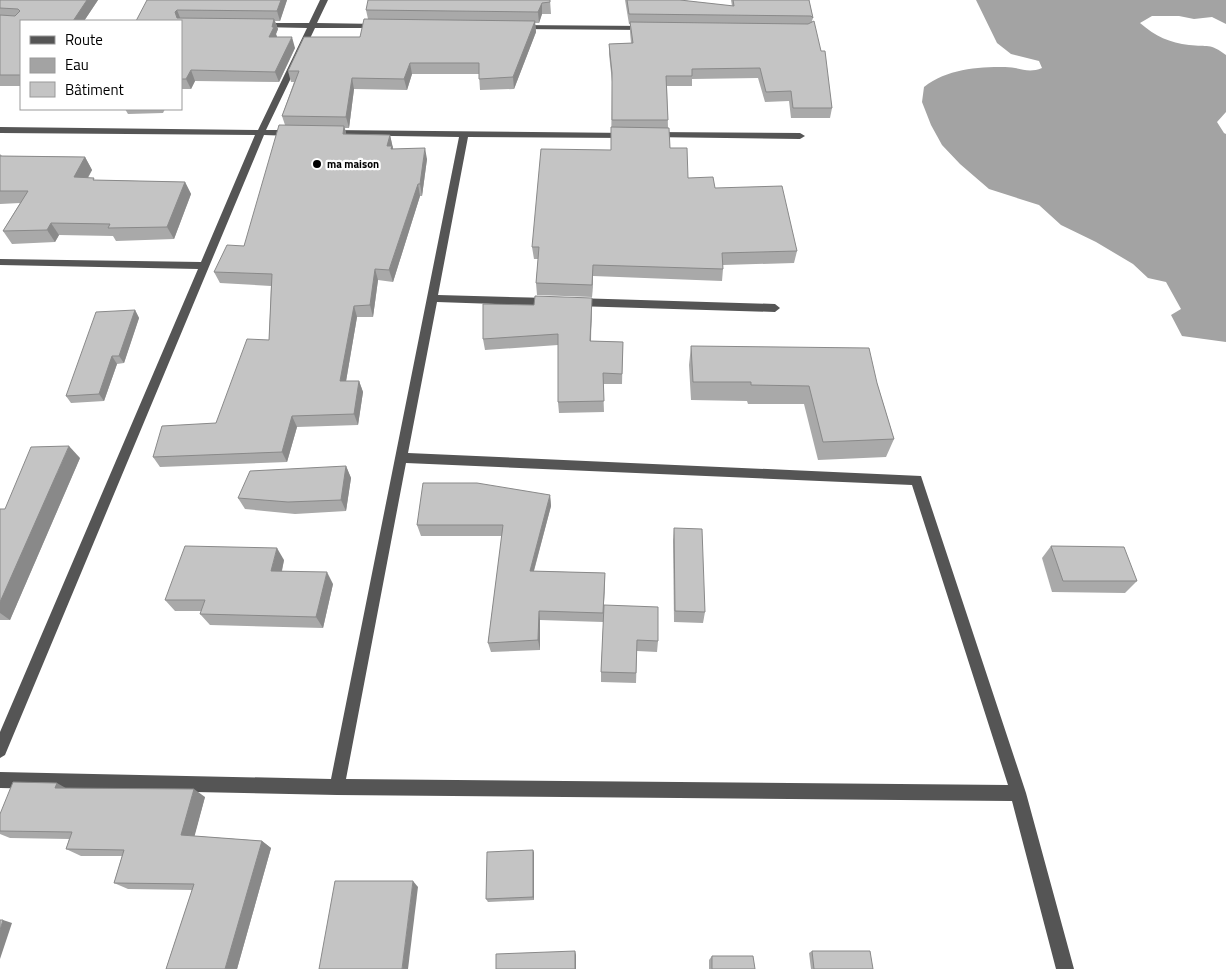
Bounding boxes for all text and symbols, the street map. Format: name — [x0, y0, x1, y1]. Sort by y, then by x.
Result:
legend — [20, 20, 182, 110]
text: Route — [65, 28, 103, 51]
text: Eau — [65, 53, 89, 76]
text: Bâtiment — [65, 78, 124, 101]
place label: ma maison — [327, 156, 379, 172]
marker: ma maison — [311, 158, 323, 170]

